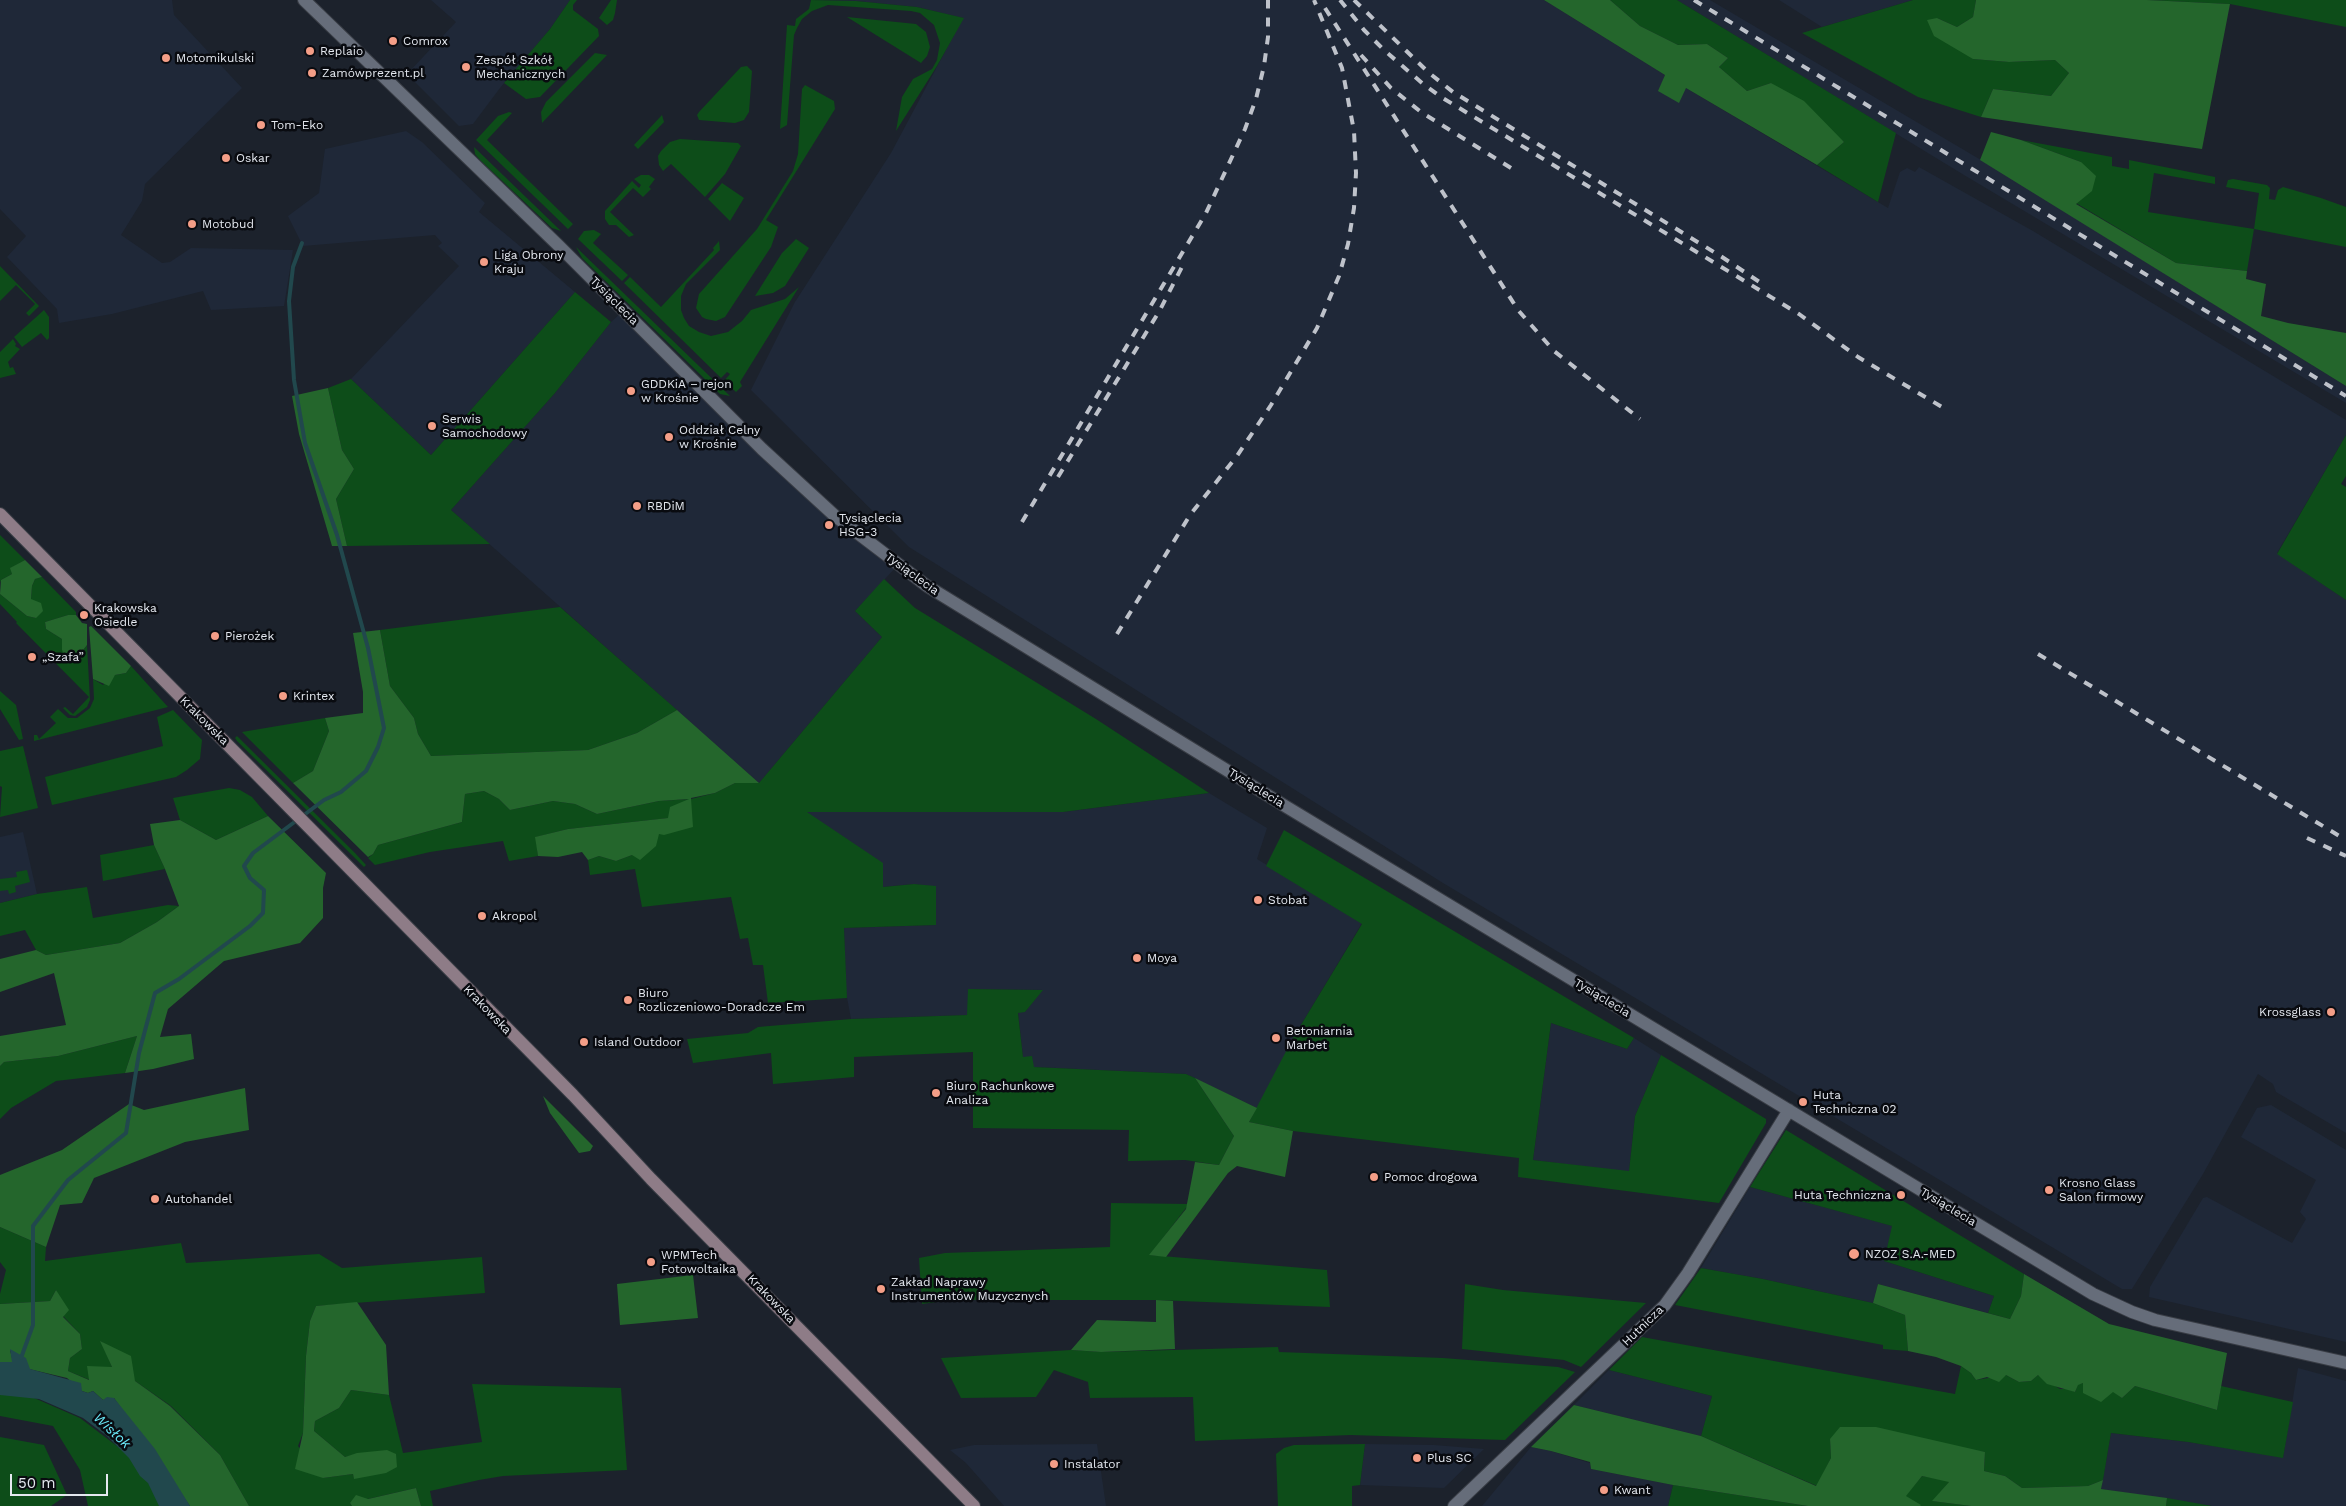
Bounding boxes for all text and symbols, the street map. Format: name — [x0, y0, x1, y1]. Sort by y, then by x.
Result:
place label: Comrox — [403, 34, 448, 48]
marker: Comrox — [387, 35, 399, 47]
place label: Replaio — [320, 44, 363, 58]
marker: Replaio — [304, 45, 316, 57]
place label: Motomikulski — [176, 51, 254, 65]
marker: Motomikulski — [160, 52, 172, 64]
place label: Zespół Szkół Mechanicznych — [476, 53, 565, 81]
marker: Zespół Szkół Mechanicznych — [460, 61, 472, 73]
place label: Zamówprezent.pl — [322, 66, 424, 80]
marker: Zamówprezent.pl — [306, 67, 318, 79]
place label: Tom-Eko — [271, 118, 323, 132]
marker: Tom-Eko — [255, 119, 267, 131]
place label: Oskar — [236, 151, 270, 165]
marker: Oskar — [220, 152, 232, 164]
place label: Motobud — [202, 217, 254, 231]
marker: Motobud — [186, 218, 198, 230]
place label: Liga Obrony Kraju — [494, 248, 563, 276]
marker: Liga Obrony Kraju — [478, 256, 490, 268]
street label: Tysiąclecia — [587, 274, 641, 328]
place label: GDDKiA – rejon w Krośnie — [641, 377, 732, 405]
marker: GDDKiA – rejon w Krośnie — [625, 385, 637, 397]
place label: Serwis Samochodowy — [442, 412, 527, 440]
marker: Serwis Samochodowy — [426, 420, 438, 432]
place label: Oddział Celny w Krośnie — [679, 423, 760, 451]
marker: Oddział Celny w Krośnie — [663, 431, 675, 443]
place label: RBDiM — [647, 499, 685, 513]
marker: RBDiM — [631, 500, 643, 512]
place label: Tysiąclecia HSG-3 — [839, 511, 902, 539]
marker: Tysiąclecia HSG-3 — [823, 519, 835, 531]
street label: Tysiąclecia — [882, 550, 942, 598]
place label: Krakowska Osiedle — [94, 601, 157, 629]
marker: Krakowska Osiedle — [78, 609, 90, 621]
place label: Pierożek — [225, 629, 274, 643]
marker: Pierożek — [209, 630, 221, 642]
place label: „Szafa” — [42, 650, 84, 664]
marker: „Szafa” — [26, 651, 38, 663]
place label: Krintex — [293, 689, 334, 703]
marker: Krintex — [277, 690, 289, 702]
street label: Krakowska — [177, 694, 231, 748]
street label: Tysiąclecia — [1226, 765, 1286, 811]
place label: Stobat — [1268, 893, 1307, 907]
marker: Stobat — [1252, 894, 1264, 906]
place label: Akropol — [492, 909, 537, 923]
marker: Akropol — [476, 910, 488, 922]
place label: Moya — [1147, 951, 1177, 965]
marker: Moya — [1131, 952, 1143, 964]
street label: Tysiąclecia — [1571, 976, 1633, 1020]
street label: Krakowska — [460, 982, 514, 1038]
place label: Biuro Rozliczeniowo-Doradcze Em — [638, 986, 805, 1014]
marker: Biuro Rozliczeniowo-Doradcze Em — [622, 994, 634, 1006]
place label: Krossglass — [2259, 1005, 2321, 1019]
marker: Krossglass — [2325, 1006, 2337, 1018]
place label: Betoniarnia Marbet — [1286, 1024, 1353, 1052]
marker: Betoniarnia Marbet — [1270, 1032, 1282, 1044]
place label: Island Outdoor — [594, 1035, 682, 1049]
marker: Island Outdoor — [578, 1036, 590, 1048]
place label: Biuro Rachunkowe Analiza — [946, 1079, 1055, 1107]
marker: Biuro Rachunkowe Analiza — [930, 1087, 942, 1099]
place label: Huta Techniczna 02 — [1813, 1088, 1897, 1116]
marker: Huta Techniczna 02 — [1797, 1096, 1809, 1108]
place label: Pomoc drogowa — [1384, 1170, 1477, 1184]
marker: Pomoc drogowa — [1368, 1171, 1380, 1183]
place label: Krosno Glass Salon firmowy — [2059, 1176, 2143, 1204]
marker: Krosno Glass Salon firmowy — [2043, 1184, 2055, 1196]
street label: Tysiąclecia — [1917, 1185, 1979, 1229]
place label: Huta Techniczna — [1794, 1188, 1891, 1202]
marker: Huta Techniczna — [1895, 1189, 1907, 1201]
place label: Autohandel — [165, 1192, 232, 1206]
marker: Autohandel — [149, 1193, 161, 1205]
marker: NZOZ S.A.-MED — [1847, 1247, 1861, 1261]
place label: NZOZ S.A.-MED — [1865, 1247, 1956, 1261]
place label: WPMTech Fotowoltaika — [661, 1248, 736, 1276]
marker: WPMTech Fotowoltaika — [645, 1256, 657, 1268]
street label: Krakowska — [744, 1271, 798, 1327]
place label: Zakład Naprawy Instrumentów Muzycznych — [891, 1275, 1048, 1303]
marker: Zakład Naprawy Instrumentów Muzycznych — [875, 1283, 887, 1295]
street label: Hutnicza — [1619, 1303, 1667, 1349]
water label: Wisłok — [90, 1410, 134, 1452]
place label: Plus SC — [1427, 1451, 1472, 1465]
marker: Plus SC — [1411, 1452, 1423, 1464]
place label: Instalator — [1064, 1457, 1120, 1471]
marker: Instalator — [1048, 1458, 1060, 1470]
scale bar — [12, 1464, 110, 1496]
text: 50 m — [18, 1474, 55, 1492]
place label: Kwant — [1614, 1483, 1650, 1497]
marker: Kwant — [1598, 1484, 1610, 1496]

